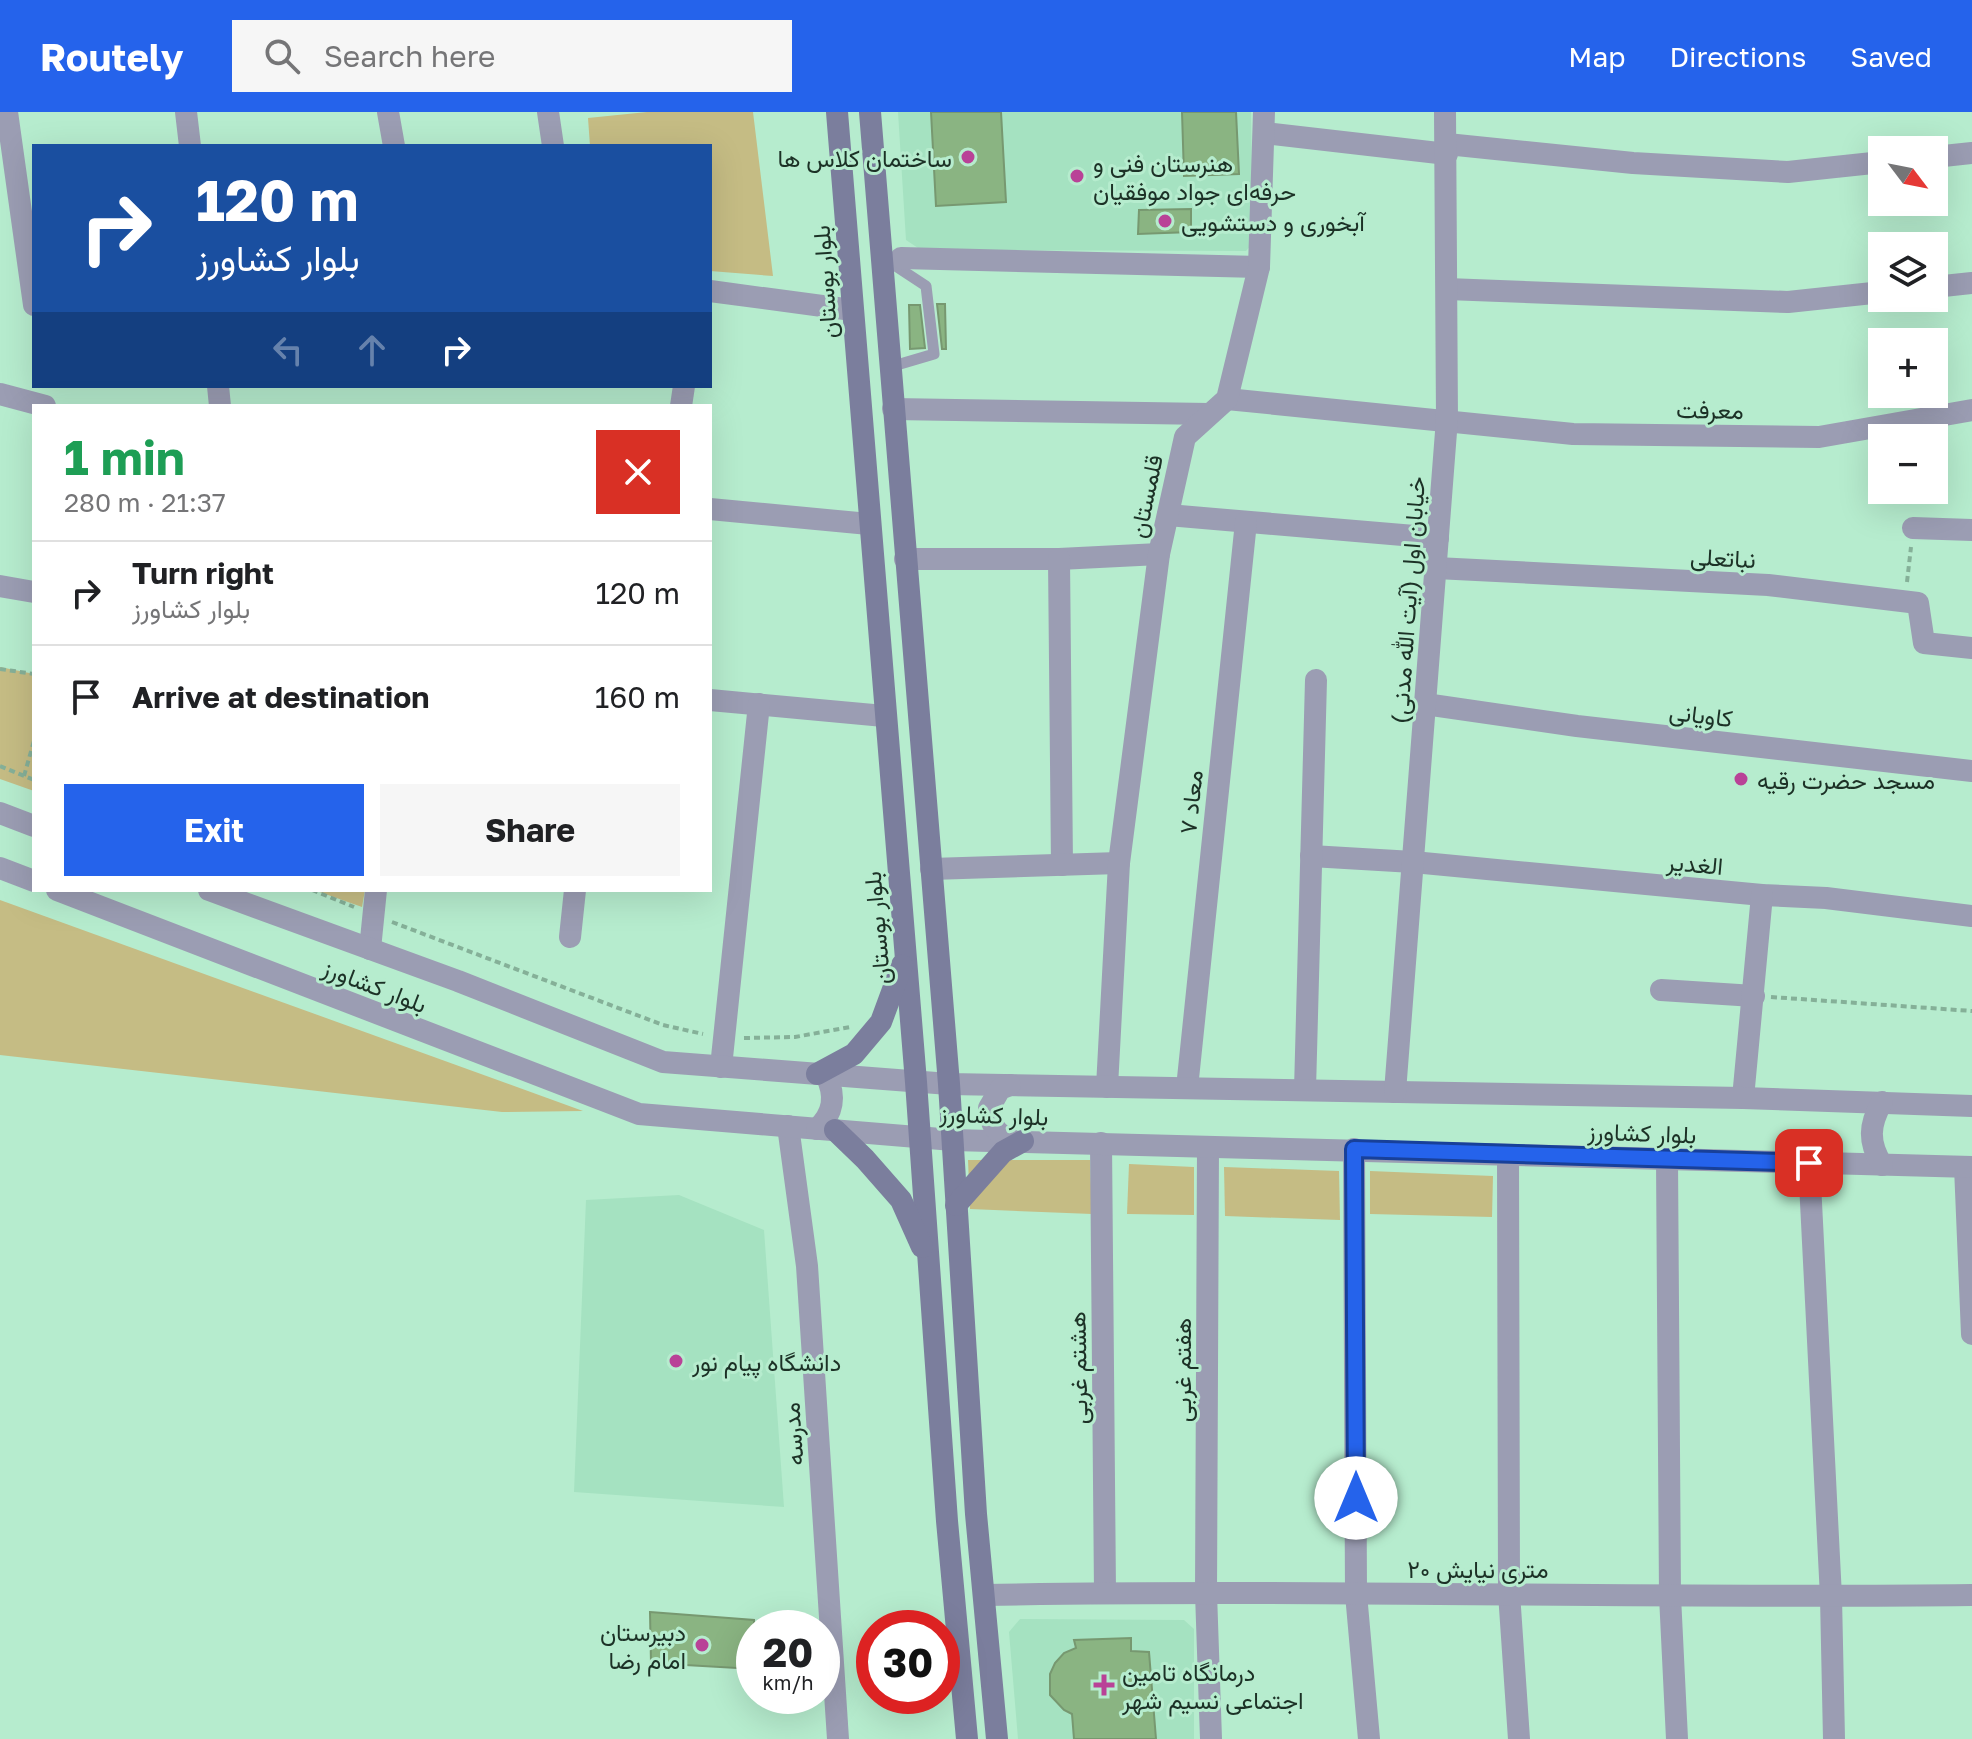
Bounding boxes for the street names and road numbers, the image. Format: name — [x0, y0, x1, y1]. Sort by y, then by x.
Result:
street label: بلوار بوستان — [806, 224, 844, 340]
street label: معرفت — [1676, 394, 1744, 426]
street label: قلمستان — [1122, 452, 1168, 540]
street label: خیابان اول (آیت الله مدنی) — [1384, 475, 1432, 725]
street label: نباتعلی — [1689, 541, 1757, 574]
street label: کاویانی — [1667, 696, 1734, 734]
street label: معاد ۷ — [1172, 768, 1208, 836]
street label: الغدیر — [1664, 846, 1724, 882]
street label: بلوار بوستان — [857, 870, 897, 986]
street label: بلوار کشاورز — [317, 952, 431, 1020]
street label: بلوار کشاورز — [938, 1098, 1049, 1132]
street label: بلوار کشاورز — [1586, 1116, 1697, 1150]
street label: هشتم غربی — [1062, 1311, 1095, 1425]
street label: هفتم غربی — [1167, 1318, 1199, 1422]
street label: مدرسه — [775, 1401, 811, 1467]
street label: ۲۰ متری نیایش — [1407, 1554, 1549, 1585]

